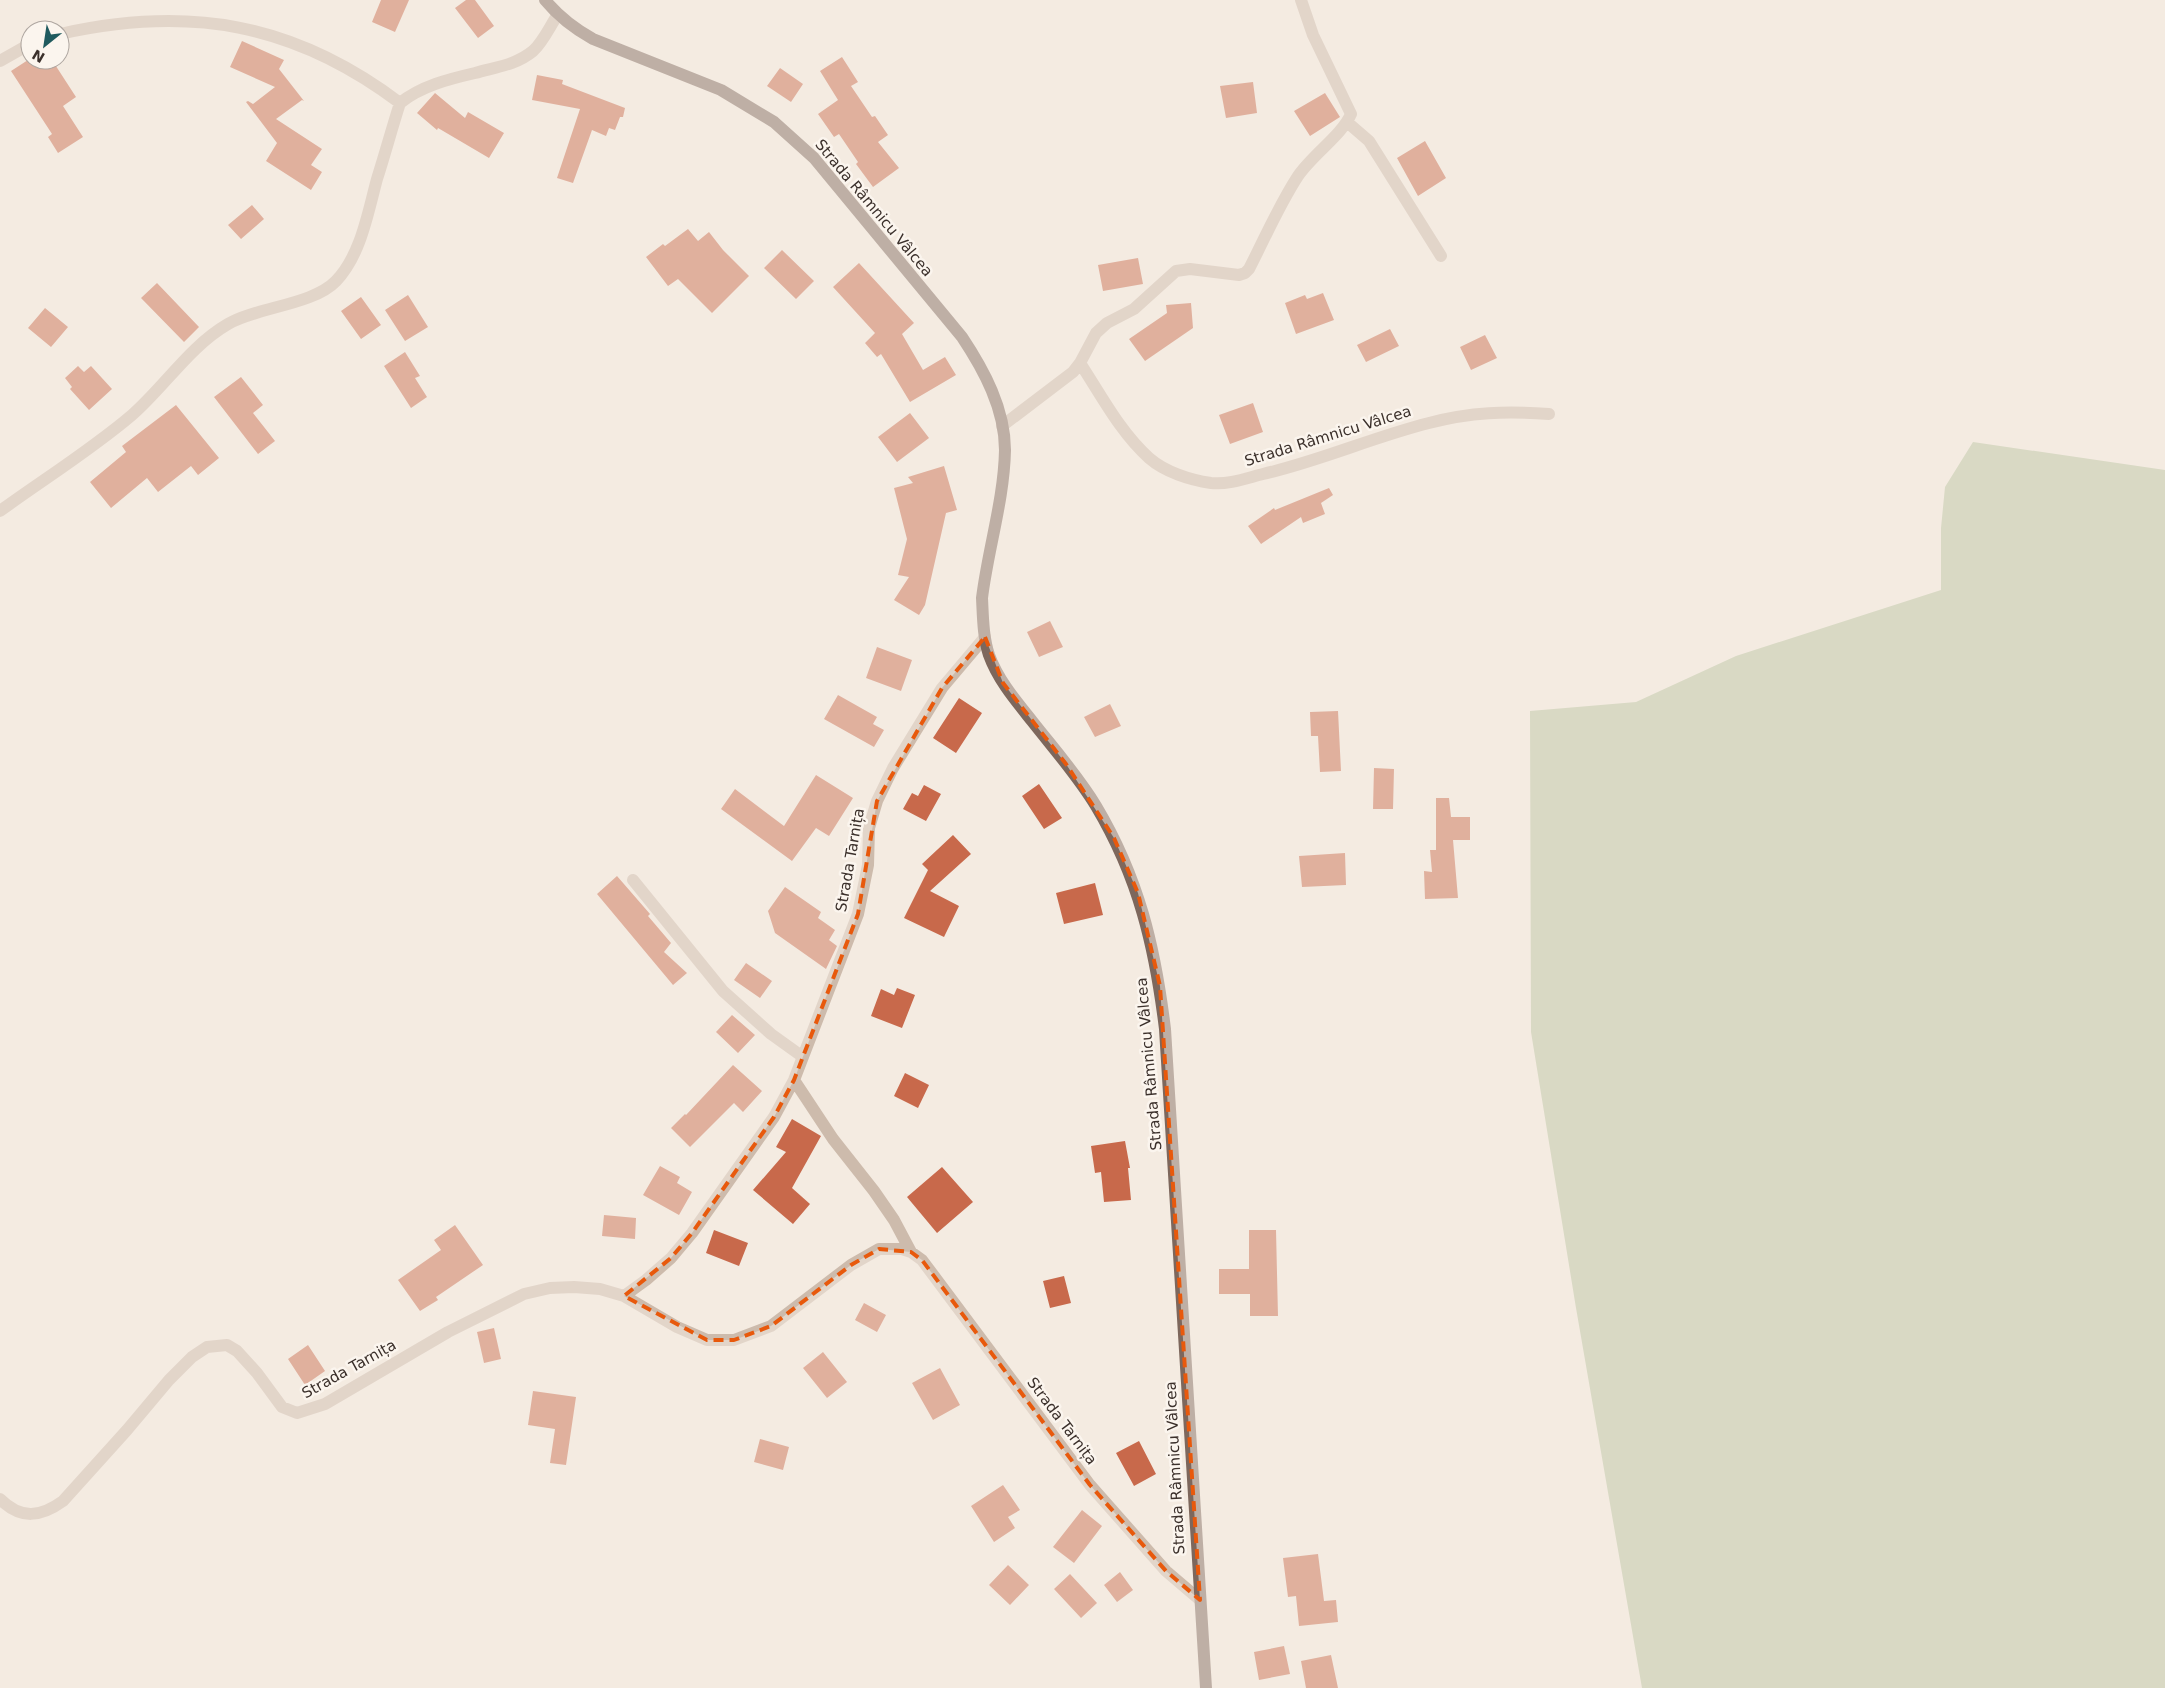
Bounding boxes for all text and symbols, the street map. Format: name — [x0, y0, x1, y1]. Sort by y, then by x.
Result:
north arrow — [20, 20, 70, 70]
text: N — [29, 46, 48, 66]
street label: Strada Râmnicu Vâlcea — [811, 136, 937, 280]
street label: Strada Râmnicu Vâlcea — [1242, 402, 1414, 470]
street label: Strada Tarnița — [832, 807, 868, 913]
street label: Strada Râmnicu Vâlcea — [1132, 977, 1166, 1151]
street label: Strada Tarnița — [299, 1336, 399, 1402]
street label: Strada Tarnița — [1023, 1374, 1101, 1468]
street label: Strada Râmnicu Vâlcea — [1161, 1381, 1189, 1555]

